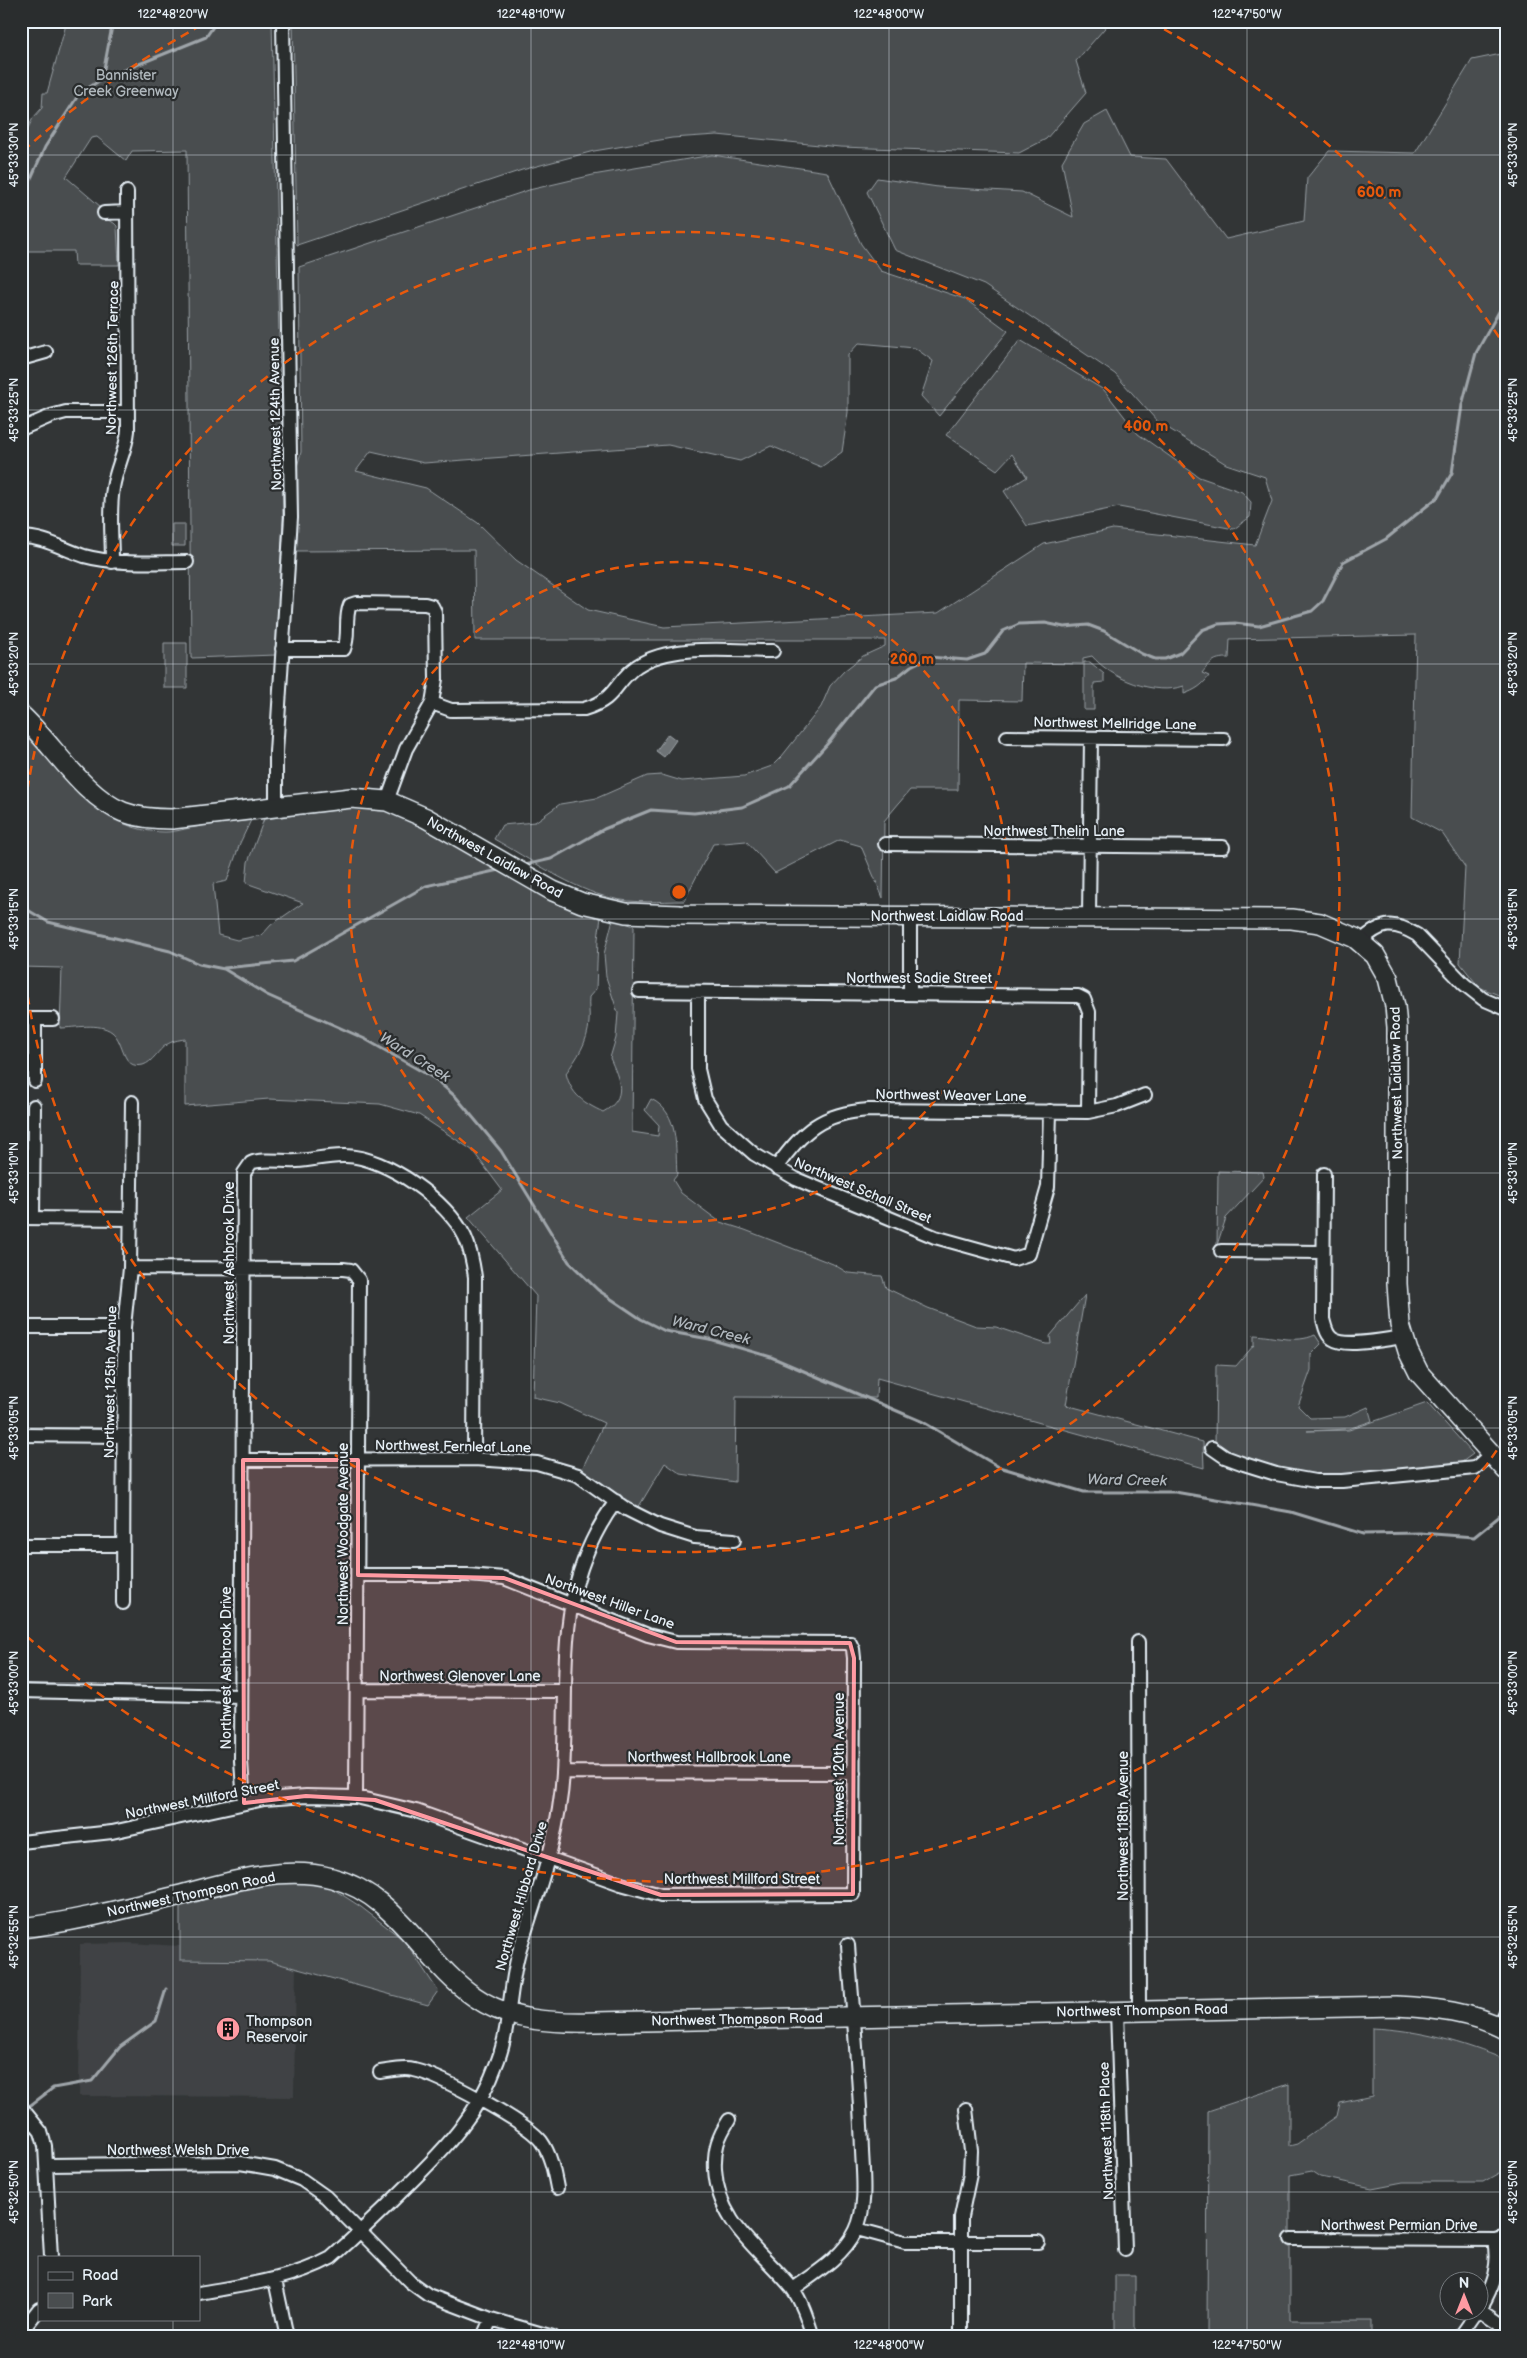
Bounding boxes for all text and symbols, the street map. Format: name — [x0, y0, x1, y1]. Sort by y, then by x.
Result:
text: 122°48'20"W — [138, 7, 208, 22]
text: 122°48'10"W — [497, 7, 565, 22]
text: 122°48'00"W — [854, 7, 924, 22]
text: 122°47'50"W — [1212, 7, 1282, 22]
park label: Bannister Creek Greenway — [73, 67, 179, 100]
text: 45°33'30"N — [7, 123, 22, 187]
text: 45°33'30"N — [1506, 123, 1521, 187]
text: 600 m — [1357, 183, 1402, 202]
street label: Northwest 126th Terrace — [103, 281, 122, 435]
street label: Northwest 124th Avenue — [266, 337, 285, 491]
text: 45°33'25"N — [7, 378, 22, 442]
text: 45°33'25"N — [1506, 378, 1521, 442]
text: 400 m — [1124, 417, 1168, 436]
text: 45°33'20"N — [7, 632, 22, 696]
text: 45°33'20"N — [1506, 632, 1521, 696]
text: 200 m — [890, 650, 934, 669]
street label: Northwest Mellridge Lane — [1033, 714, 1197, 733]
street label: Northwest Laidlaw Road — [424, 813, 566, 902]
street label: Northwest Thelin Lane — [983, 823, 1125, 840]
centre of rings — [670, 883, 688, 901]
text: 45°33'15"N — [7, 888, 22, 950]
text: 45°33'15"N — [1506, 888, 1521, 950]
street label: Northwest Laidlaw Road — [870, 908, 1024, 925]
street label: Northwest Sadie Street — [846, 970, 993, 987]
street label: Northwest Laidlaw Road — [1387, 1006, 1406, 1160]
water label: Ward Creek — [376, 1028, 454, 1087]
street label: Northwest Weaver Lane — [875, 1086, 1027, 1105]
text: 45°33'10"N — [7, 1142, 22, 1204]
text: 45°33'10"N — [1506, 1142, 1521, 1204]
street label: Northwest Schall Street — [791, 1154, 935, 1227]
street label: Northwest Ashbrook Drive — [221, 1181, 238, 1345]
street label: Northwest 125th Avenue — [101, 1306, 120, 1459]
water label: Ward Creek — [670, 1312, 753, 1350]
text: 45°33'05"N — [7, 1396, 22, 1460]
text: 45°33'05"N — [1506, 1396, 1521, 1460]
street label: Northwest Fernleaf Lane — [375, 1437, 531, 1456]
street label: Northwest Woodgate Avenue — [335, 1443, 352, 1625]
water label: Ward Creek — [1087, 1470, 1168, 1491]
street label: Northwest Hiller Lane — [543, 1570, 677, 1633]
street label: Northwest Ashbrook Drive — [218, 1586, 235, 1750]
text: 45°33'00"N — [7, 1651, 22, 1715]
text: 45°33'00"N — [1506, 1651, 1521, 1715]
street label: Northwest Glenover Lane — [379, 1668, 541, 1685]
street label: Northwest 120th Avenue — [831, 1693, 848, 1845]
street label: Northwest Hallbrook Lane — [627, 1749, 791, 1766]
street label: Northwest 118th Avenue — [1115, 1751, 1132, 1901]
street label: Northwest Millford Street — [124, 1776, 281, 1823]
street label: Northwest Hibbard Drive — [492, 1819, 551, 1973]
street label: Northwest Thompson Road — [105, 1868, 277, 1921]
street label: Northwest Millford Street — [664, 1871, 821, 1888]
text: 45°32'55"N — [7, 1905, 22, 1969]
text: 45°32'55"N — [1506, 1905, 1521, 1969]
street label: Northwest Thompson Road — [1056, 2001, 1228, 2020]
street label: Northwest Thompson Road — [651, 2010, 823, 2029]
place label: Thompson Reservoir — [246, 2013, 312, 2046]
building icon: Thompson Reservoir — [215, 2016, 241, 2042]
street label: Northwest 118th Place — [1096, 2061, 1117, 2201]
street label: Northwest Welsh Drive — [107, 2142, 249, 2159]
text: 45°32'50"N — [7, 2160, 22, 2224]
text: 45°32'50"N — [1506, 2160, 1521, 2224]
street label: Northwest Permian Drive — [1320, 2217, 1478, 2234]
legend — [38, 2256, 200, 2320]
text: Road — [82, 2266, 118, 2285]
north arrow — [1440, 2270, 1490, 2320]
text: N — [1459, 2275, 1469, 2292]
text: Park — [82, 2292, 113, 2311]
text: 122°48'10"W — [497, 2338, 565, 2353]
text: 122°48'00"W — [854, 2338, 924, 2353]
text: 122°47'50"W — [1212, 2338, 1282, 2353]

